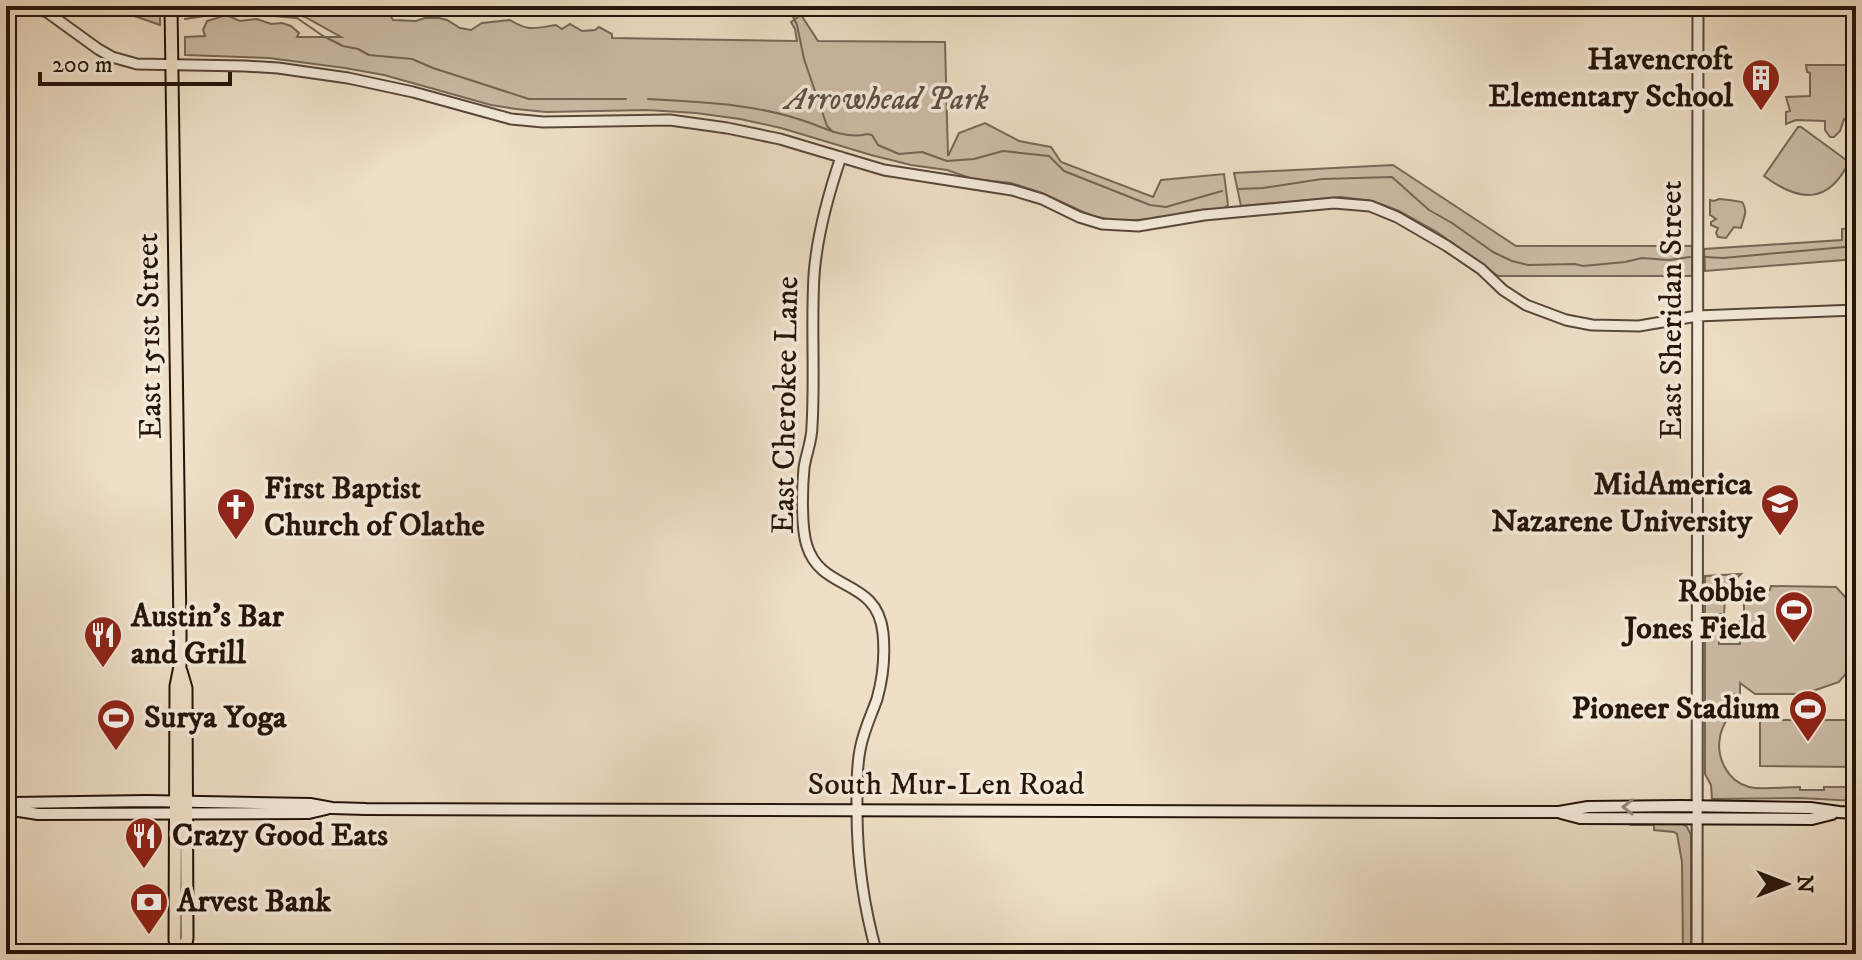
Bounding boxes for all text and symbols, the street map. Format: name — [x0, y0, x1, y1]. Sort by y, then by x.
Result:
scale bar — [40, 36, 230, 86]
place label: Havencroft Elementary School — [1488, 40, 1734, 117]
text: 200 m — [52, 50, 113, 80]
building icon: Havencroft Elementary School — [1740, 57, 1782, 112]
park label: Arrowhead Park — [782, 80, 989, 120]
street label: East Sheridan Street — [1652, 180, 1692, 440]
street label: East 151st Street — [128, 232, 172, 440]
street label: East Cherokee Lane — [764, 276, 808, 534]
place label: MidAmerica Nazarene University — [1491, 465, 1753, 542]
place label: First Baptist Church of Olathe — [264, 469, 485, 546]
school or university icon: MidAmerica Nazarene University — [1759, 482, 1801, 537]
church icon: First Baptist Church of Olathe — [215, 486, 257, 541]
place label: Robbie Jones Field — [1621, 572, 1767, 649]
sports icon: Robbie Jones Field — [1773, 589, 1815, 644]
place label: Austin's Bar and Grill — [130, 597, 285, 674]
restaurant icon: Austin's Bar and Grill — [82, 614, 124, 669]
sports icon: Pioneer Stadium — [1787, 688, 1829, 743]
place label: Pioneer Stadium — [1571, 689, 1780, 729]
sports icon: Surya Yoga — [95, 697, 137, 752]
place label: Surya Yoga — [144, 698, 287, 738]
street label: South Mur-Len Road — [808, 765, 1085, 805]
one-way arrow — [1621, 798, 1634, 816]
restaurant icon: Crazy Good Eats — [123, 815, 165, 870]
place label: Crazy Good Eats — [172, 816, 388, 856]
north arrow — [1746, 844, 1826, 924]
text: N — [1791, 875, 1818, 893]
bank icon: Arvest Bank — [128, 881, 170, 936]
place label: Arvest Bank — [176, 882, 332, 922]

